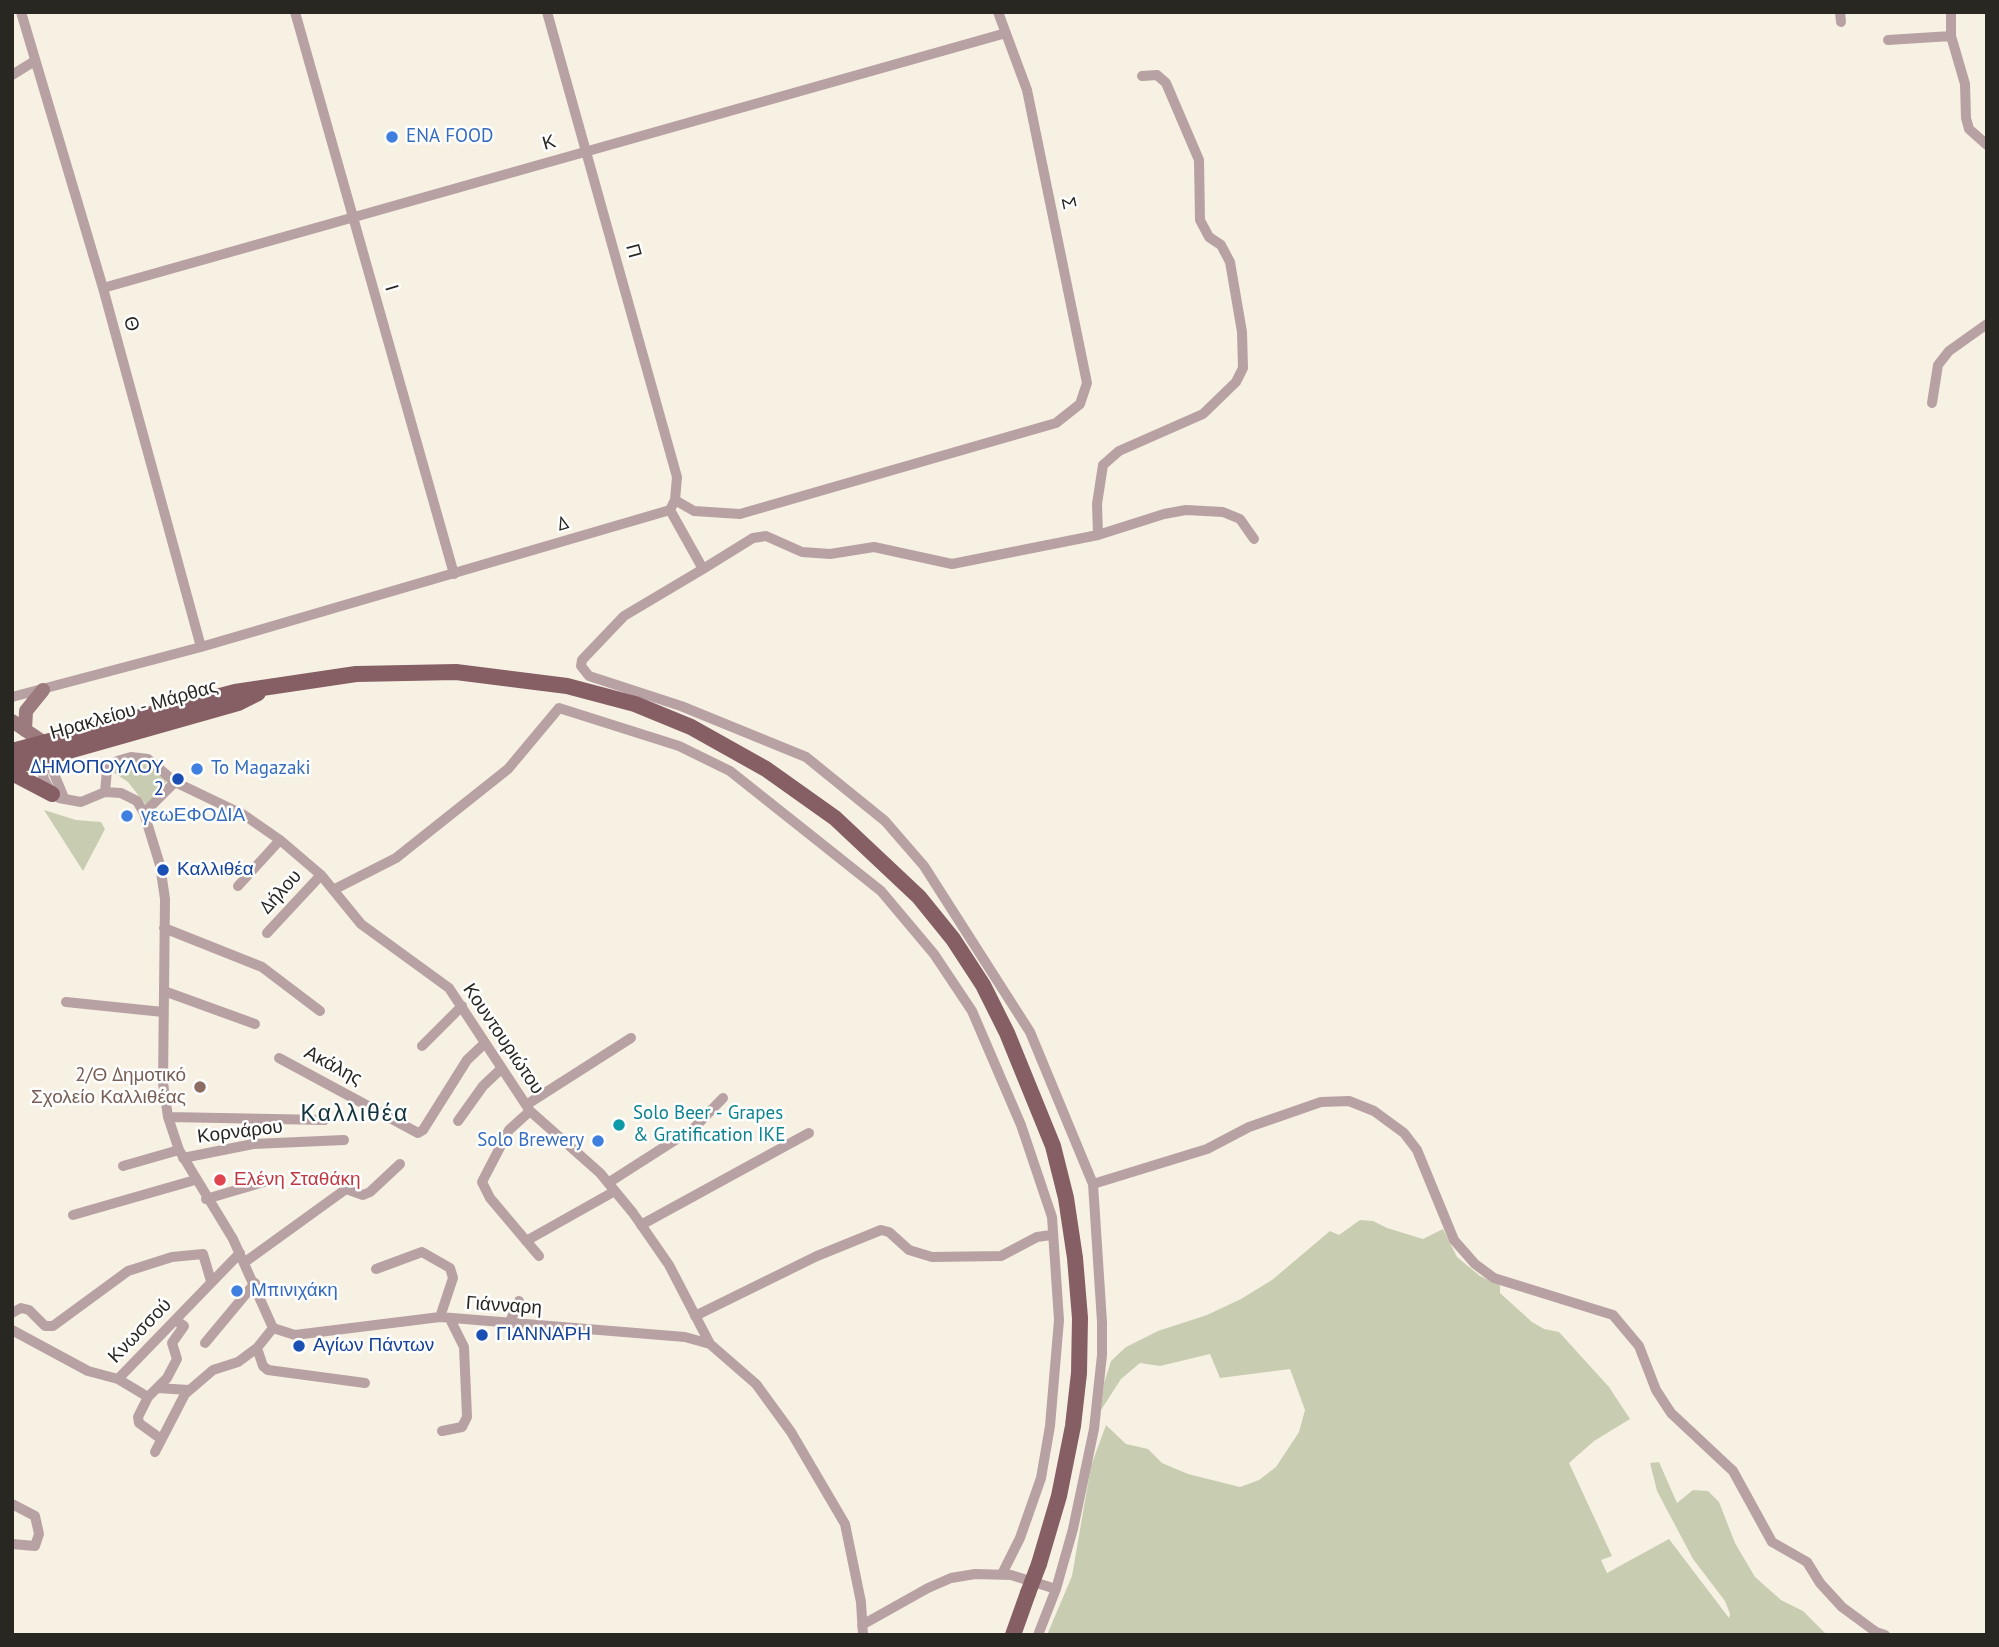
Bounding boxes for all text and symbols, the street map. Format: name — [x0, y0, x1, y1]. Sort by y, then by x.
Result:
place label: ENA FOOD — [406, 126, 493, 148]
marker: ENA FOOD — [384, 129, 400, 145]
street label: Κ — [540, 130, 558, 156]
street label: Σ — [1056, 195, 1080, 211]
street label: Π — [620, 241, 646, 261]
street label: Ι — [379, 282, 403, 294]
street label: Θ — [118, 314, 144, 334]
street label: Δ — [555, 512, 571, 536]
street label: Ηρακλείου - Μάρθας — [47, 675, 221, 745]
place label: ΔΗΜΟΠΟΥΛΟΥ 2 — [31, 757, 164, 801]
place label: To Magazaki — [211, 758, 311, 780]
marker: To Magazaki — [189, 761, 205, 777]
marker: ΔΗΜΟΠΟΥΛΟΥ 2 — [170, 771, 186, 787]
place label: γεωΕΦΟΔΙΑ — [141, 805, 245, 827]
marker: γεωΕΦΟΔΙΑ — [119, 808, 135, 824]
place label: Καλλιθέα — [177, 859, 254, 881]
marker: Καλλιθέα — [155, 862, 171, 878]
street label: Δήλου — [255, 865, 307, 919]
street label: Κουντουριώτου — [458, 979, 548, 1099]
street label: Ακάλης — [300, 1041, 366, 1091]
place label: 2/Θ Δημοτικό Σχολείο Καλλιθέας — [31, 1065, 186, 1109]
marker: 2/Θ Δημοτικό Σχολείο Καλλιθέας — [192, 1079, 208, 1095]
district label: Καλλιθέα — [302, 1100, 408, 1128]
place label: Solo Beer - Grapes & Gratification IKE — [633, 1103, 785, 1147]
street label: Κορνάρου — [196, 1115, 284, 1149]
marker: Solo Beer - Grapes & Gratification IKE — [611, 1117, 627, 1133]
place label: Solo Brewery — [477, 1130, 584, 1152]
marker: Solo Brewery — [590, 1133, 606, 1149]
place label: Ελένη Σταθάκη — [234, 1169, 360, 1191]
marker: Ελένη Σταθάκη — [212, 1172, 228, 1188]
place label: Μπινιχάκη — [251, 1280, 338, 1302]
marker: Μπινιχάκη — [229, 1283, 245, 1299]
street label: Γιάνναρη — [465, 1292, 543, 1320]
street label: Κνωσσού — [104, 1294, 176, 1368]
place label: ΓΙΑΝΝΑΡΗ — [496, 1324, 591, 1346]
marker: ΓΙΑΝΝΑΡΗ — [474, 1327, 490, 1343]
place label: Αγίων Πάντων — [313, 1335, 434, 1357]
marker: Αγίων Πάντων — [291, 1338, 307, 1354]

